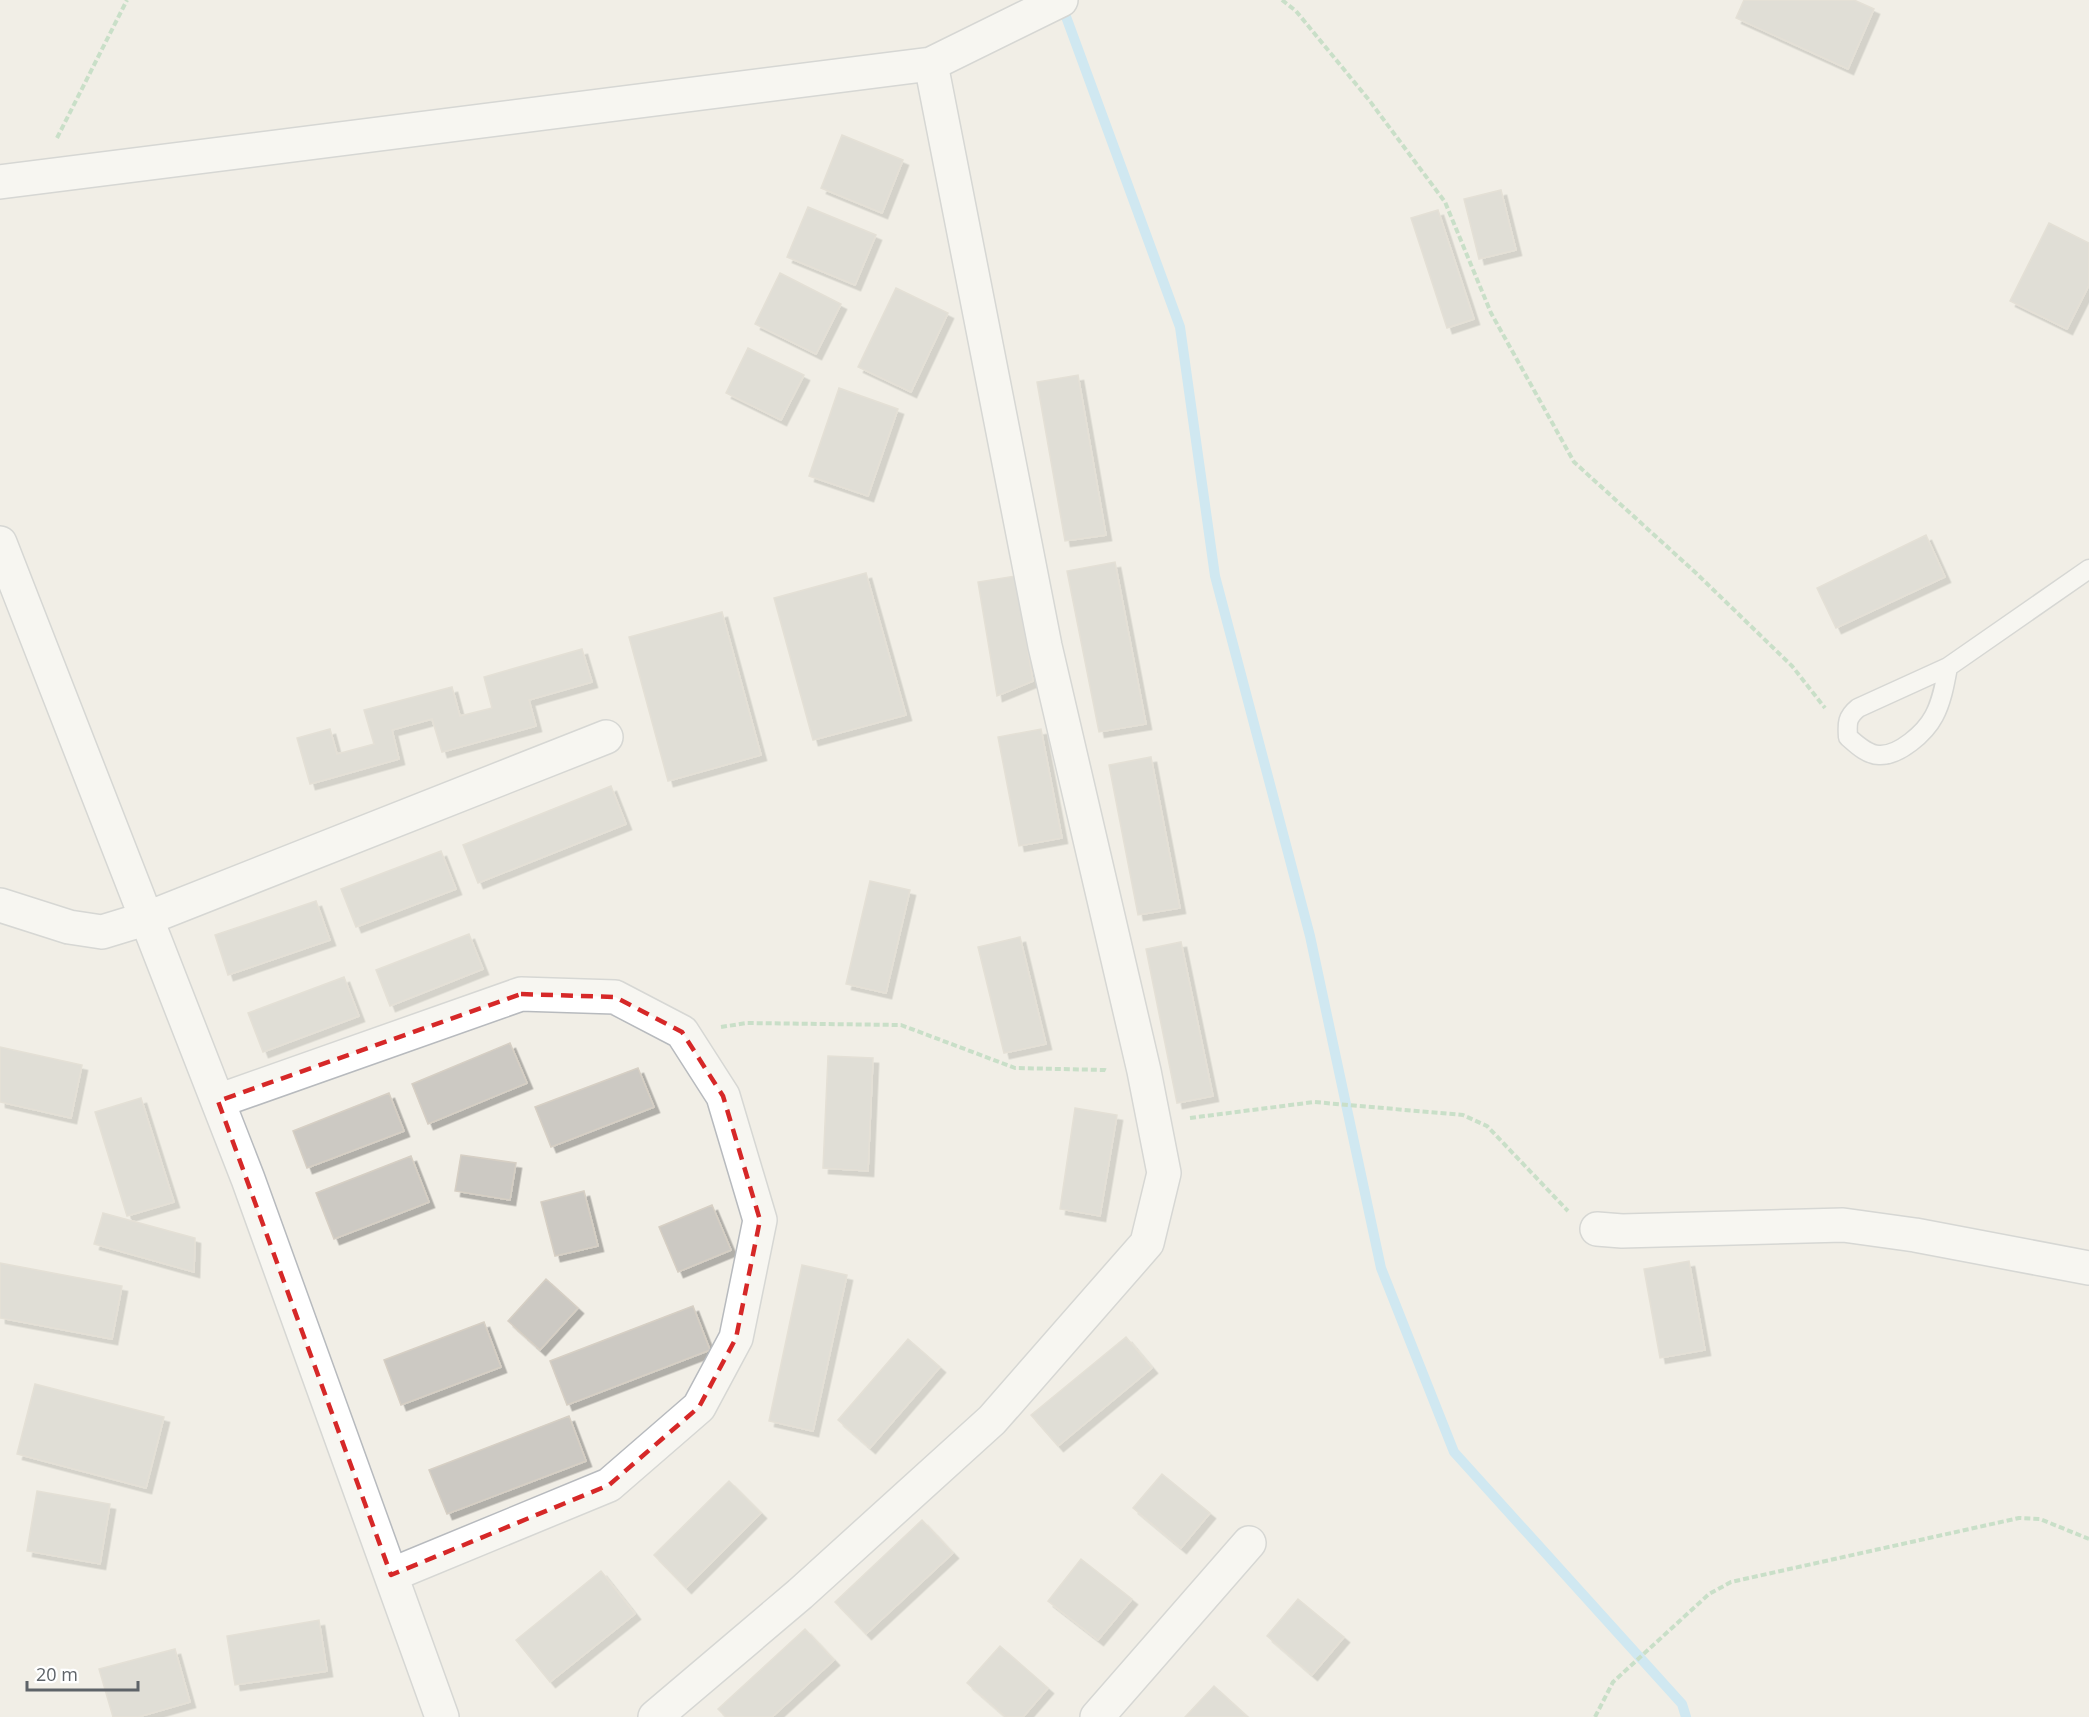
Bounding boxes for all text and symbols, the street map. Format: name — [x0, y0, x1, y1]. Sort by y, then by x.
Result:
scale bar — [27, 1654, 138, 1692]
text: 20 m — [36, 1662, 78, 1686]

